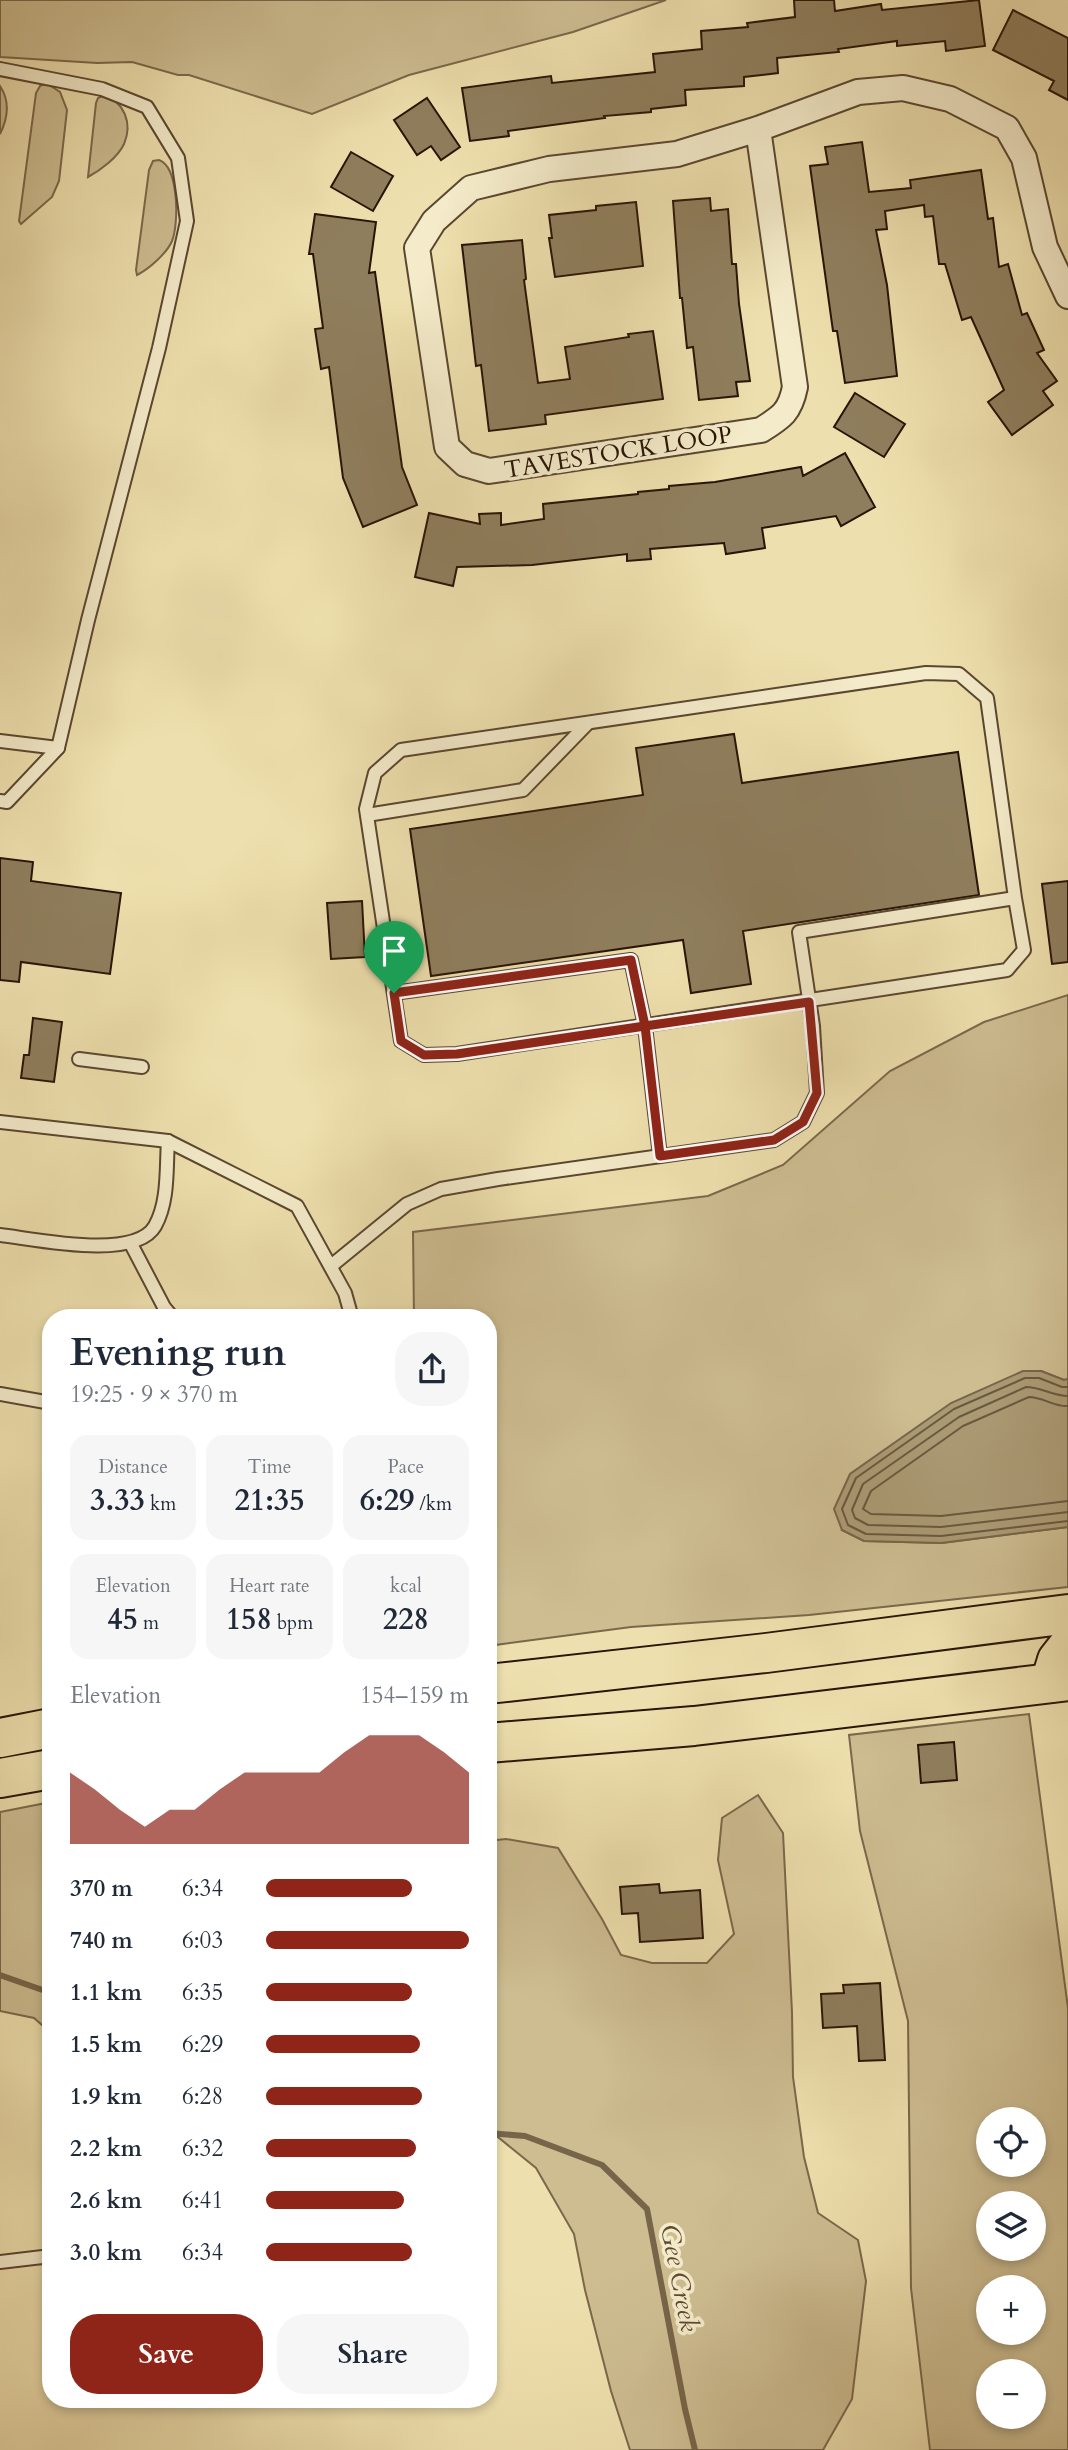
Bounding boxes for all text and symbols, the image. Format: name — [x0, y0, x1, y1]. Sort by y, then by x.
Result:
street label: TAVESTOCK LOOP — [502, 418, 734, 487]
pin — [364, 921, 424, 993]
icon: arrive — [375, 932, 413, 970]
text: Evening run — [70, 1327, 286, 1379]
button: share — [395, 1332, 469, 1406]
text: 19:25 · 9 × 370 m — [70, 1379, 238, 1410]
text: Distance — [98, 1454, 168, 1480]
text: Time — [248, 1454, 291, 1480]
text: Pace — [387, 1454, 424, 1480]
text: 3.33 — [90, 1480, 145, 1521]
text: 21:35 — [234, 1480, 305, 1521]
text: 6:29 — [360, 1480, 414, 1521]
text: km — [145, 1491, 176, 1517]
text: /km — [414, 1491, 452, 1517]
text: Elevation — [95, 1573, 171, 1599]
text: Heart rate — [229, 1573, 310, 1599]
text: kcal — [390, 1573, 422, 1599]
text: 45 — [107, 1599, 138, 1640]
text: 158 — [226, 1599, 272, 1640]
text: 228 — [383, 1599, 429, 1640]
text: m — [138, 1610, 159, 1636]
text: bpm — [272, 1610, 313, 1636]
text: Elevation — [70, 1680, 161, 1711]
text: 154–159 m — [360, 1680, 469, 1711]
text: 370 m — [70, 1873, 133, 1904]
text: 6:34 — [182, 1873, 223, 1904]
text: 740 m — [70, 1925, 133, 1956]
text: 6:03 — [182, 1925, 223, 1956]
text: 1.1 km — [70, 1977, 142, 2008]
text: 6:35 — [182, 1977, 223, 2008]
text: 1.5 km — [70, 2029, 142, 2060]
text: 6:29 — [182, 2029, 223, 2060]
text: 1.9 km — [70, 2081, 142, 2112]
text: 6:28 — [182, 2081, 223, 2112]
map controls — [976, 2107, 1046, 2429]
button: locate — [976, 2107, 1046, 2177]
text: 2.2 km — [70, 2133, 142, 2164]
text: 6:32 — [182, 2133, 223, 2164]
text: 2.6 km — [70, 2185, 142, 2216]
text: 6:41 — [182, 2185, 223, 2216]
button: layers — [976, 2191, 1046, 2261]
water label: Gee Creek — [652, 2222, 707, 2335]
text: 3.0 km — [70, 2237, 142, 2268]
text: 6:34 — [182, 2237, 223, 2268]
button: + — [976, 2275, 1046, 2345]
button: Save — [70, 2314, 263, 2394]
button: Share — [277, 2314, 469, 2394]
button: − — [976, 2359, 1046, 2429]

